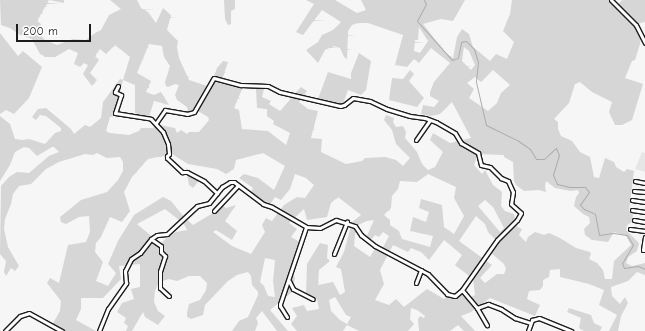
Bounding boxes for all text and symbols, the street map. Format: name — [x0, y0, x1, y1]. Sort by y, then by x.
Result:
scale bar — [18, 16, 93, 42]
text: 200 m — [23, 24, 58, 38]

